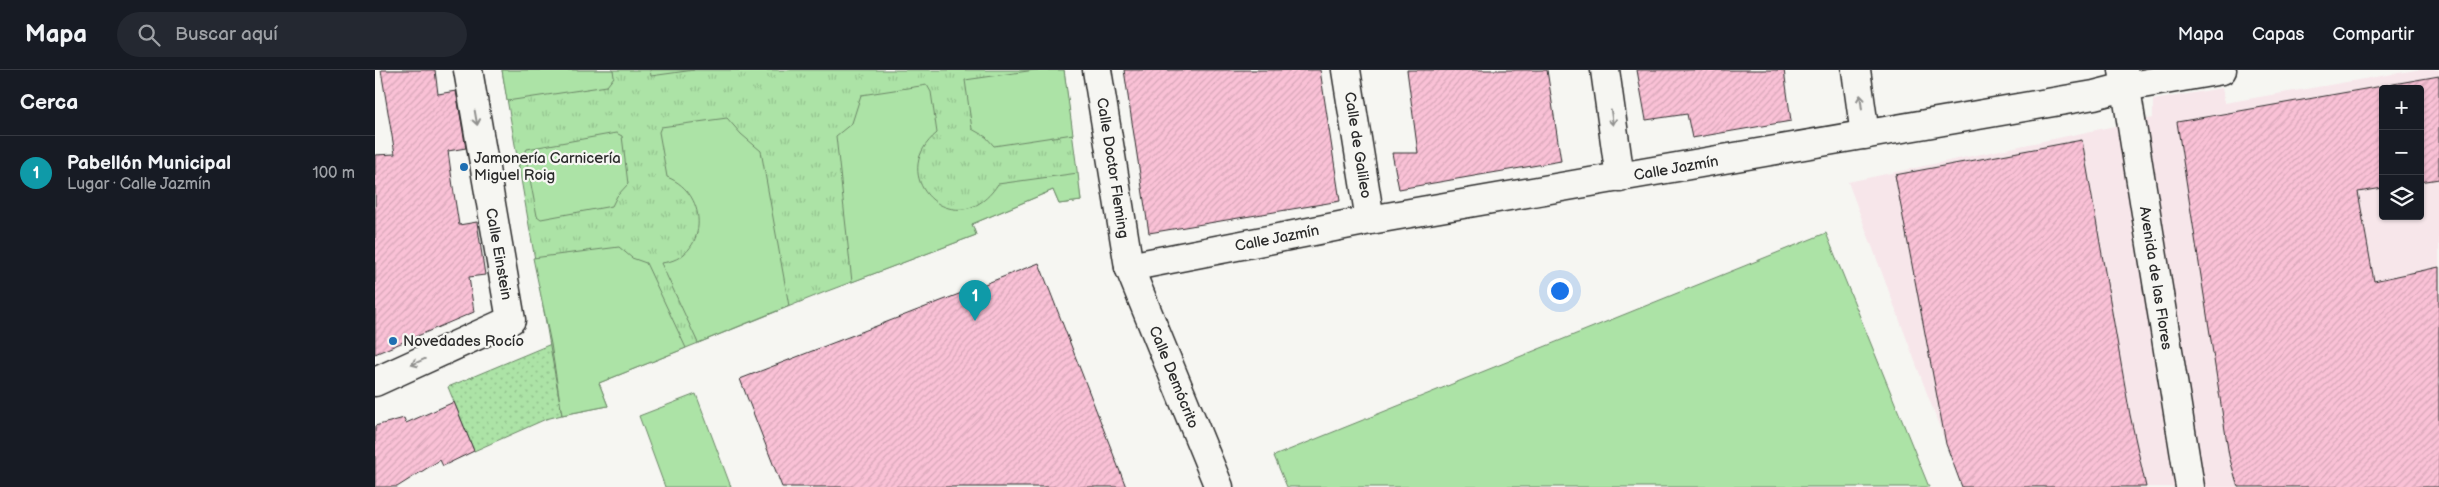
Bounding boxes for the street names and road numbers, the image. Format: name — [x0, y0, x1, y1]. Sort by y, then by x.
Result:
street label: Calle de Galileo — [1340, 91, 1375, 200]
street label: Calle Doctor Fleming — [1092, 96, 1133, 240]
street label: Calle Jazmín — [1632, 152, 1720, 185]
street label: Avenida de las Flores — [2135, 205, 2176, 352]
street label: Calle Einstein — [481, 207, 516, 302]
street label: Calle Jazmín — [1233, 221, 1321, 256]
street label: Calle Demócrito — [1144, 323, 1203, 431]

